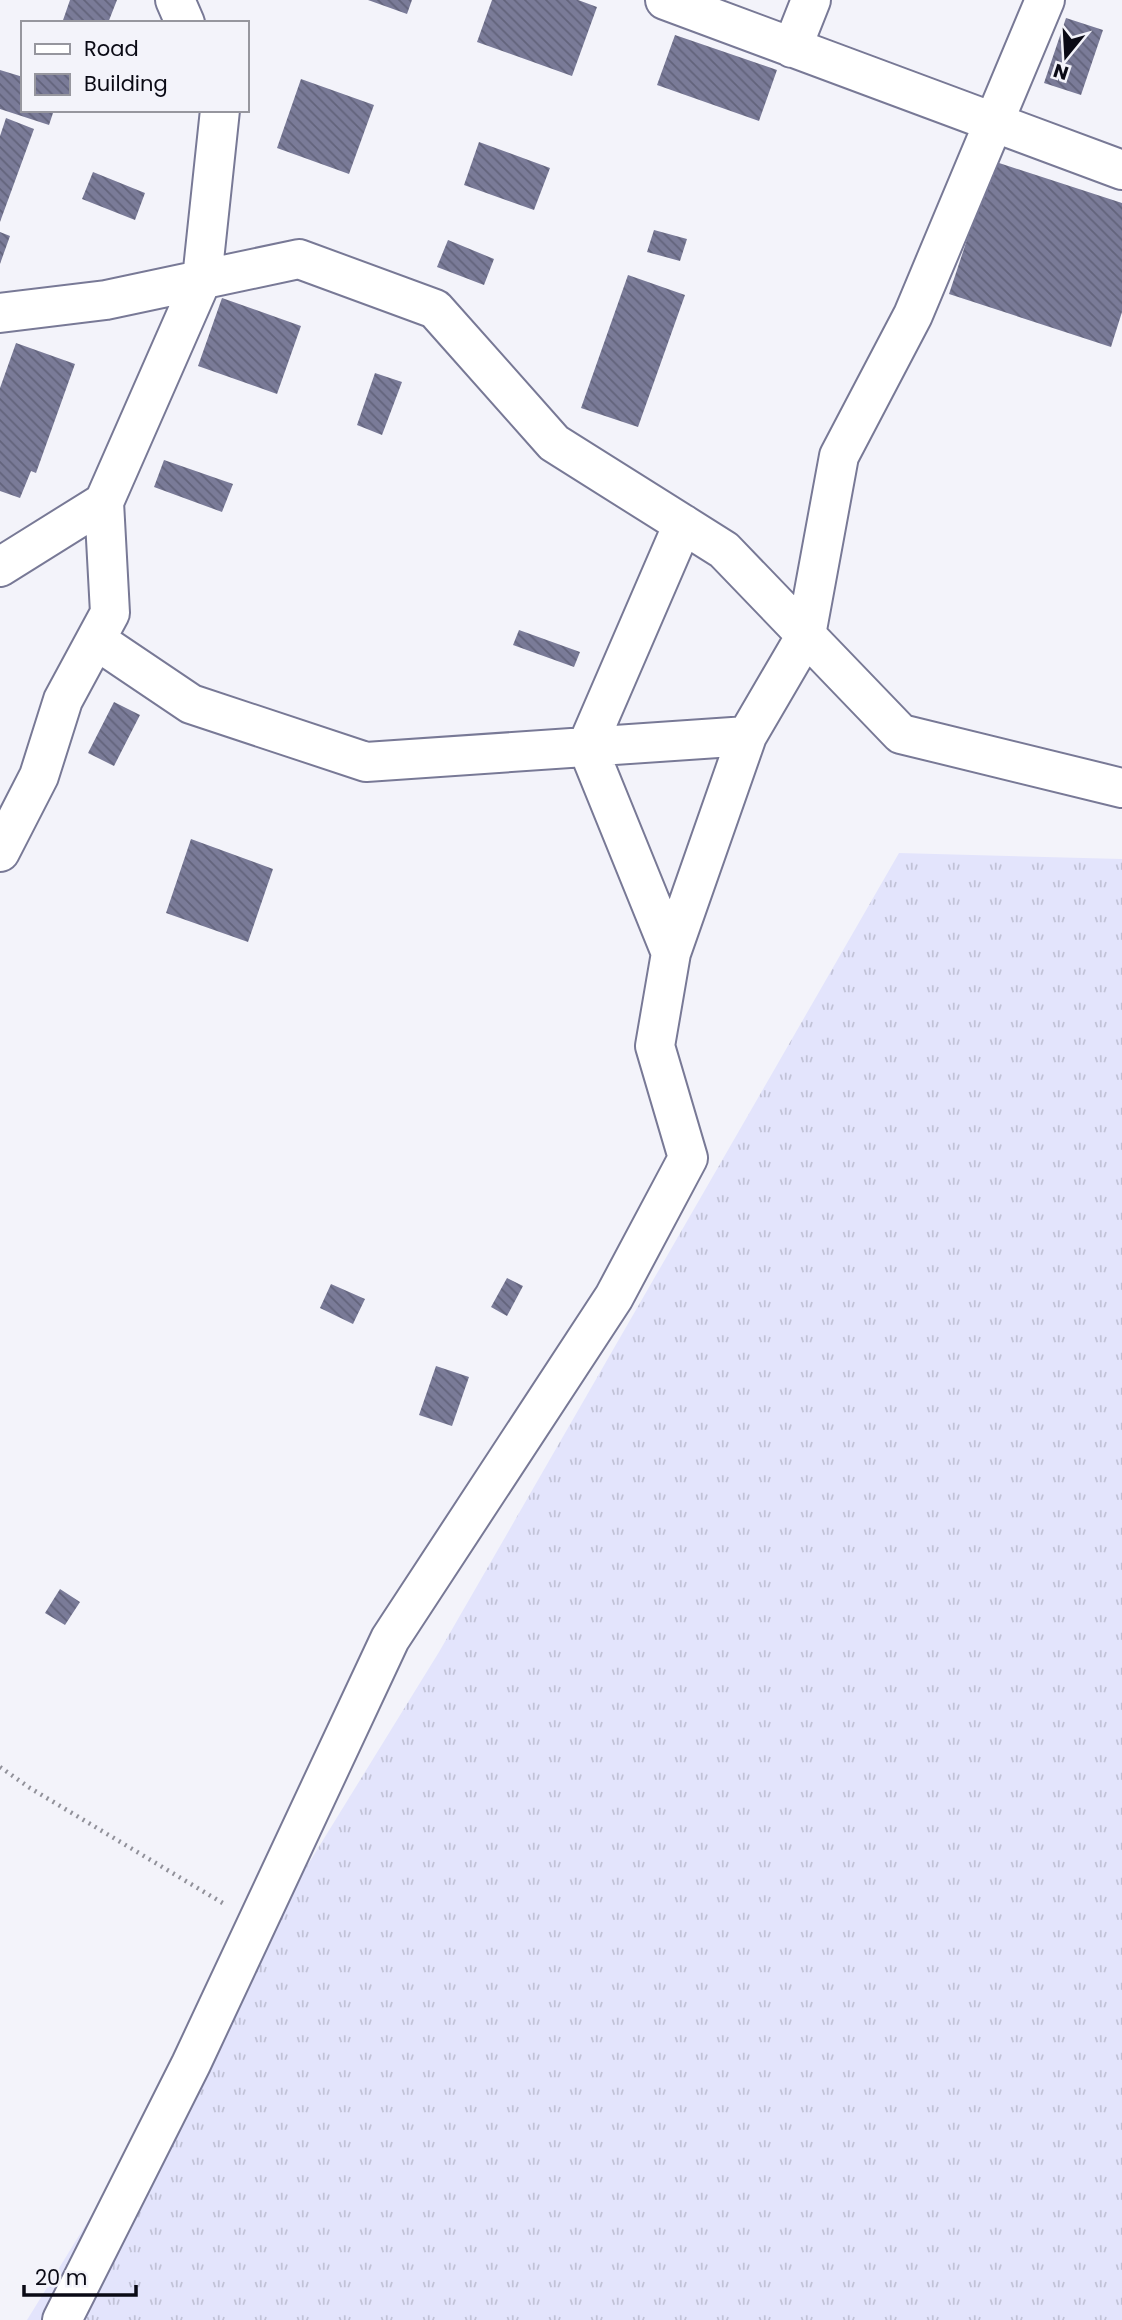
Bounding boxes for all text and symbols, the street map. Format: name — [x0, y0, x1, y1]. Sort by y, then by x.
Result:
legend — [21, 21, 248, 112]
north arrow — [1031, 21, 1101, 91]
text: Road — [84, 34, 139, 63]
text: N — [1050, 57, 1072, 87]
text: Building — [84, 69, 168, 98]
scale bar — [24, 2254, 136, 2298]
text: 20 m — [35, 2263, 88, 2292]

